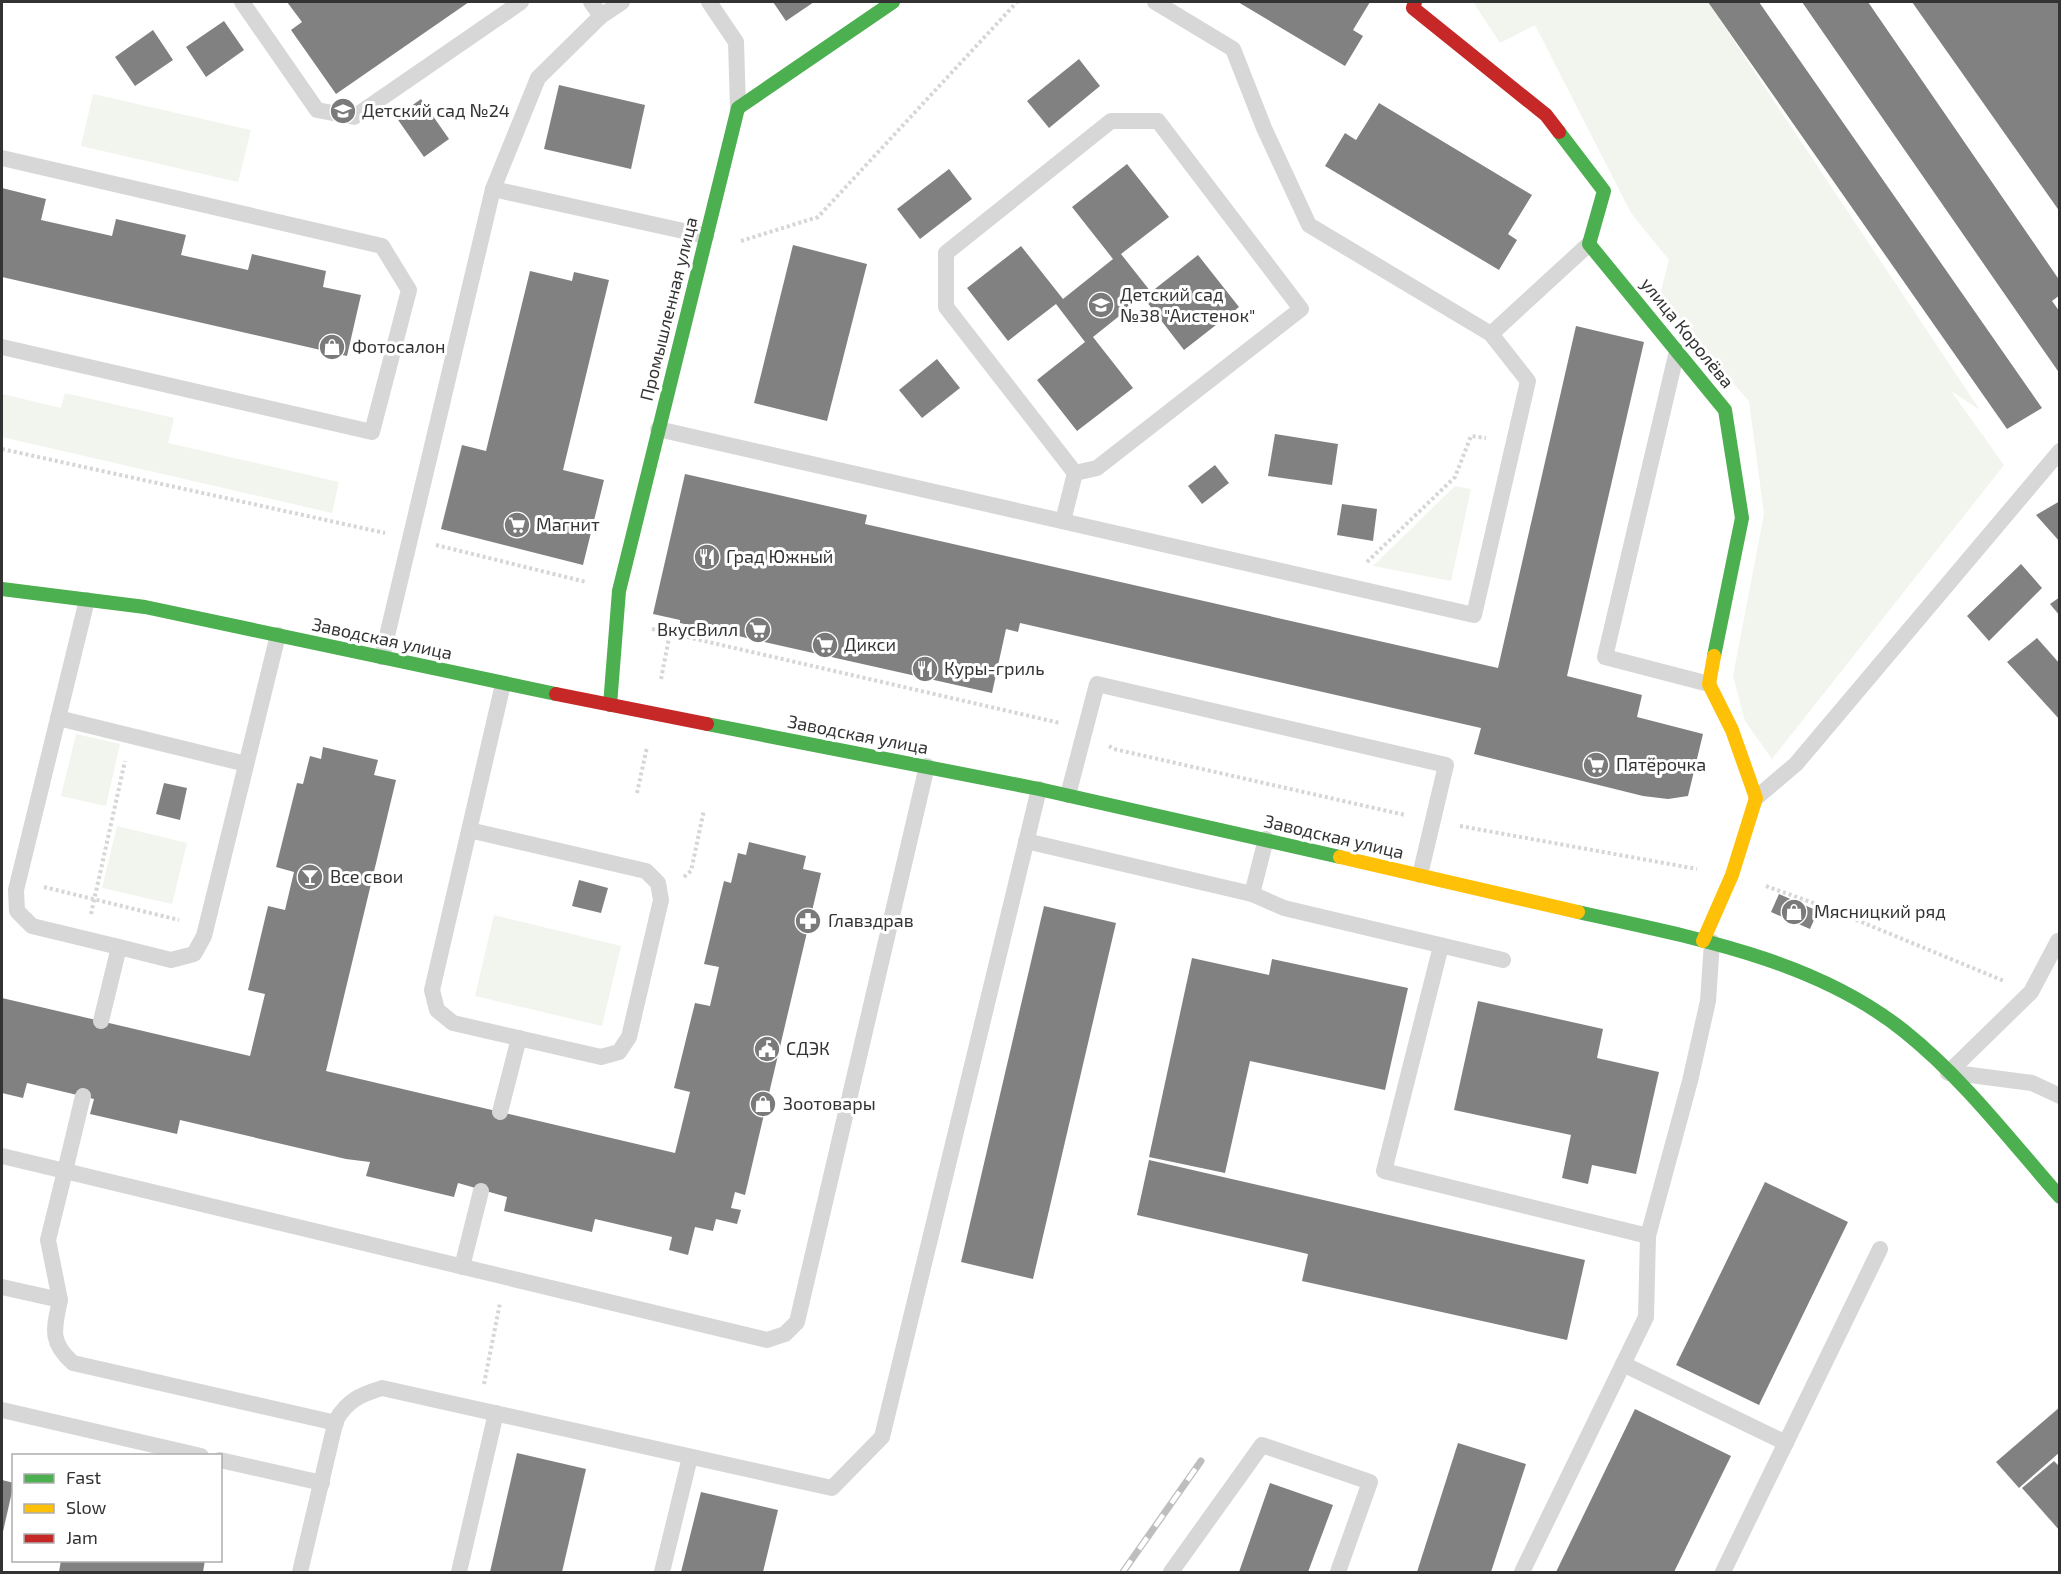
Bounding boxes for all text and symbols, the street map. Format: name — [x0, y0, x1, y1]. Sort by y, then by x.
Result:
school or university icon: Детский сад №24 — [328, 96, 358, 126]
place label: Детский сад №24 — [362, 99, 510, 121]
street label: Промышленная улица — [635, 215, 702, 403]
street label: улица Королёва — [1637, 273, 1739, 392]
place label: Детский сад №38 "Аистенок" — [1120, 283, 1255, 326]
school or university icon: Детский сад №38 "Аистенок" — [1086, 290, 1116, 320]
shop icon: Фотосалон — [317, 332, 347, 362]
place label: Фотосалон — [352, 335, 446, 357]
supermarket icon: Магнит — [502, 510, 532, 540]
place label: Магнит — [536, 513, 600, 535]
restaurant icon: Град Южный — [692, 542, 722, 572]
place label: Град Южный — [726, 545, 833, 567]
street label: Заводская улица — [310, 612, 454, 664]
supermarket icon: ВкусВилл — [743, 615, 773, 645]
place label: ВкусВилл — [657, 618, 738, 640]
supermarket icon: Дикси — [810, 630, 840, 660]
place label: Дикси — [844, 633, 896, 655]
restaurant icon: Куры-гриль — [910, 654, 940, 684]
place label: Куры-гриль — [944, 657, 1044, 679]
street label: Заводская улица — [786, 710, 930, 758]
supermarket icon: Пятёрочка — [1581, 750, 1611, 780]
place label: Пятёрочка — [1616, 753, 1706, 775]
street label: Заводская улица — [1262, 809, 1406, 863]
bar icon: Все свои — [295, 862, 325, 892]
place label: Все свои — [330, 865, 403, 887]
shop icon: Мясницкий ряд — [1779, 897, 1809, 927]
place label: Мясницкий ряд — [1814, 900, 1946, 922]
pharmacy icon: Главздрав — [793, 906, 823, 936]
place label: Главздрав — [828, 909, 914, 931]
public building icon: СДЭК — [752, 1034, 782, 1064]
place label: СДЭК — [786, 1037, 830, 1059]
shop icon: Зоотовары — [748, 1089, 778, 1119]
place label: Зоотовары — [783, 1092, 876, 1114]
legend — [12, 1454, 222, 1562]
text: Fast — [66, 1466, 101, 1488]
text: Slow — [66, 1496, 107, 1518]
text: Jam — [66, 1526, 98, 1548]

